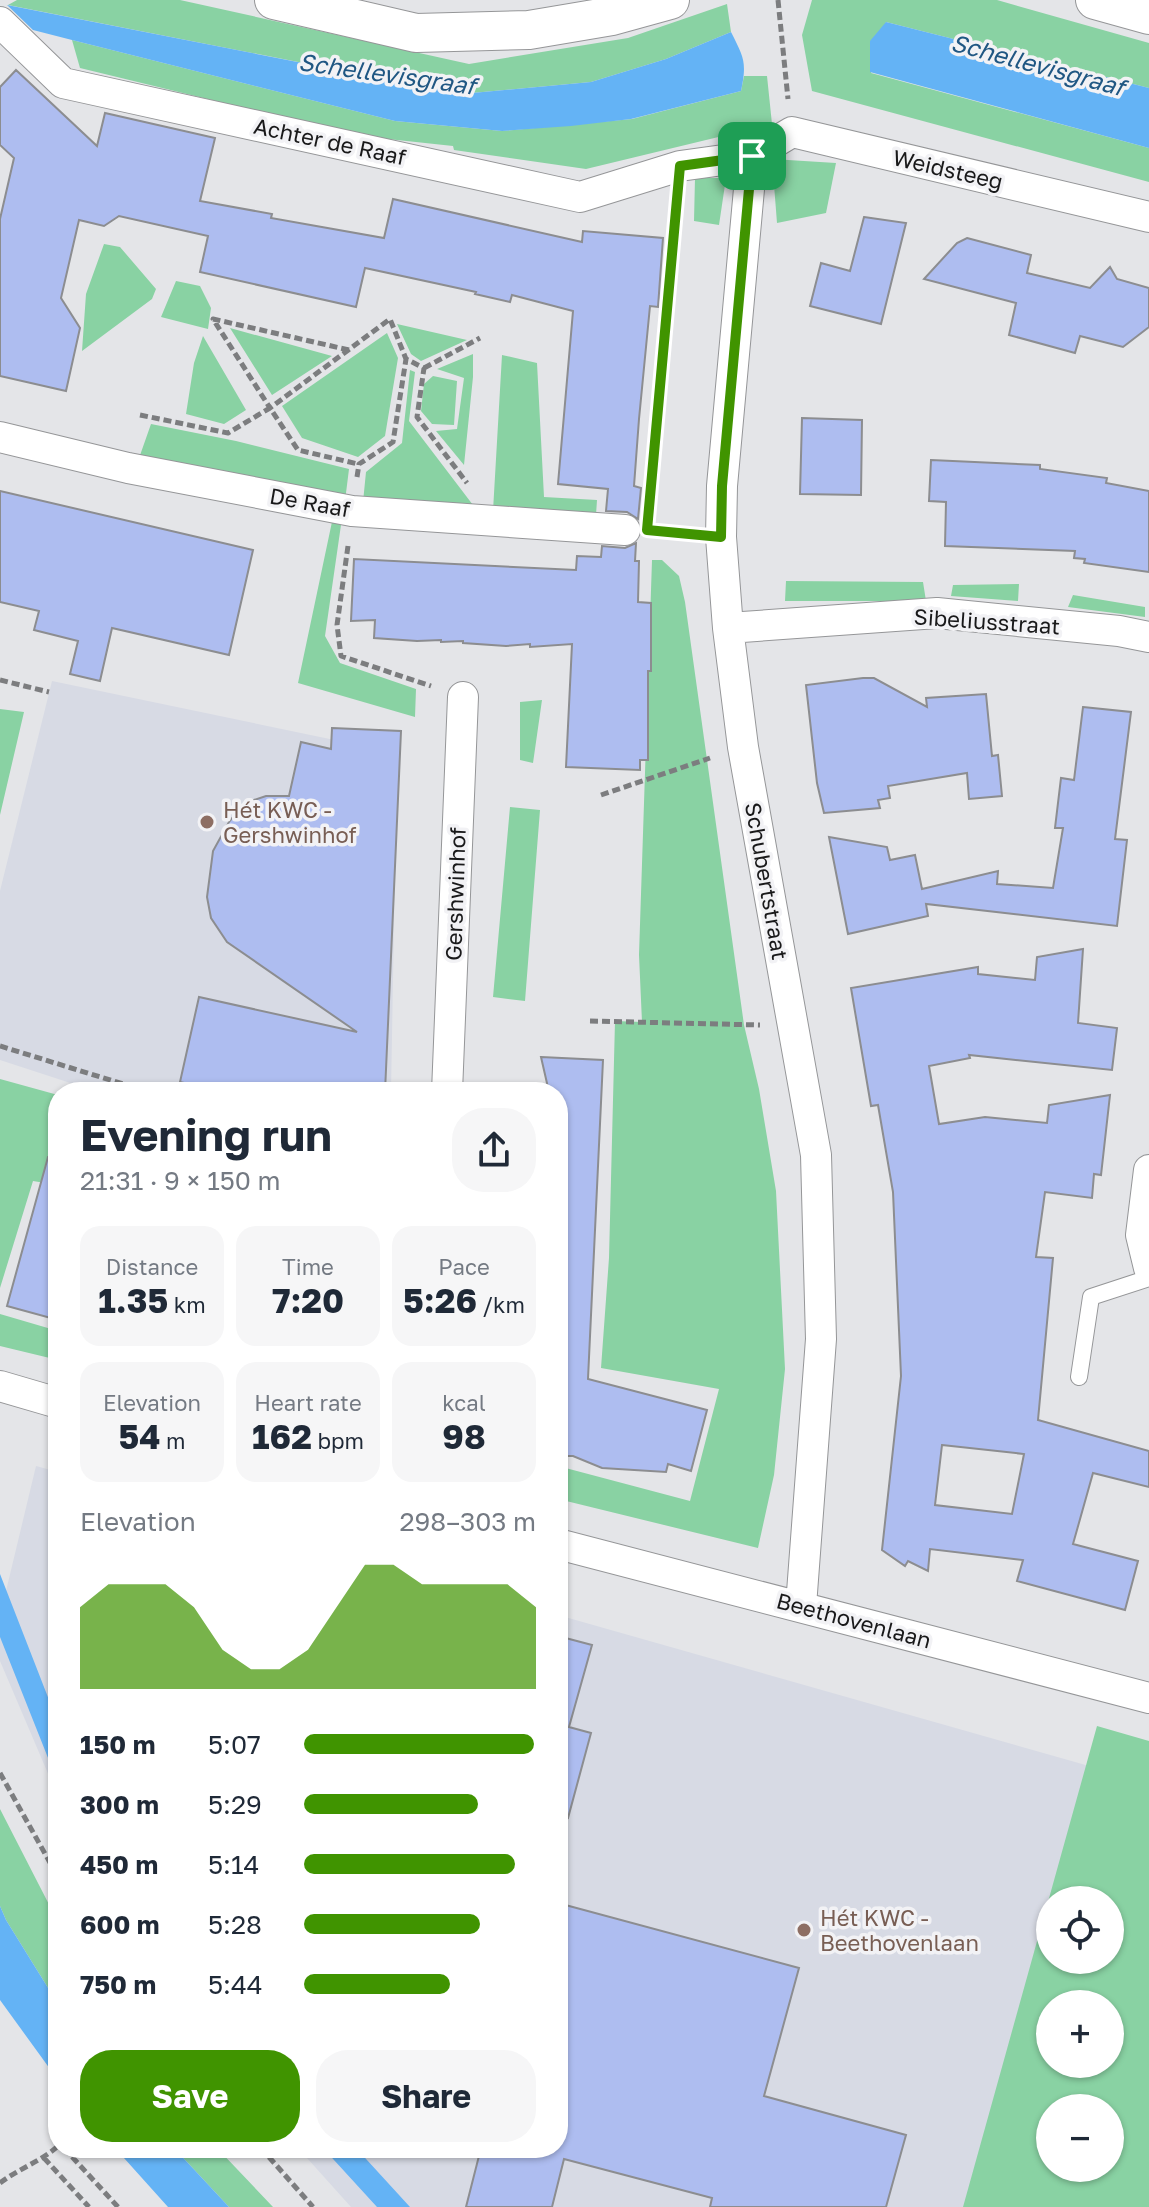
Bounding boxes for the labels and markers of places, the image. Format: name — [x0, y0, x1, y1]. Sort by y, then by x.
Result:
pin — [718, 122, 786, 190]
place label: Hét KWC - Gershwinhof — [223, 796, 357, 848]
marker: Hét KWC - Gershwinhof — [198, 813, 216, 831]
place label: Hét KWC - Beethovenlaan — [820, 1904, 979, 1956]
marker: Hét KWC - Beethovenlaan — [795, 1921, 813, 1939]

